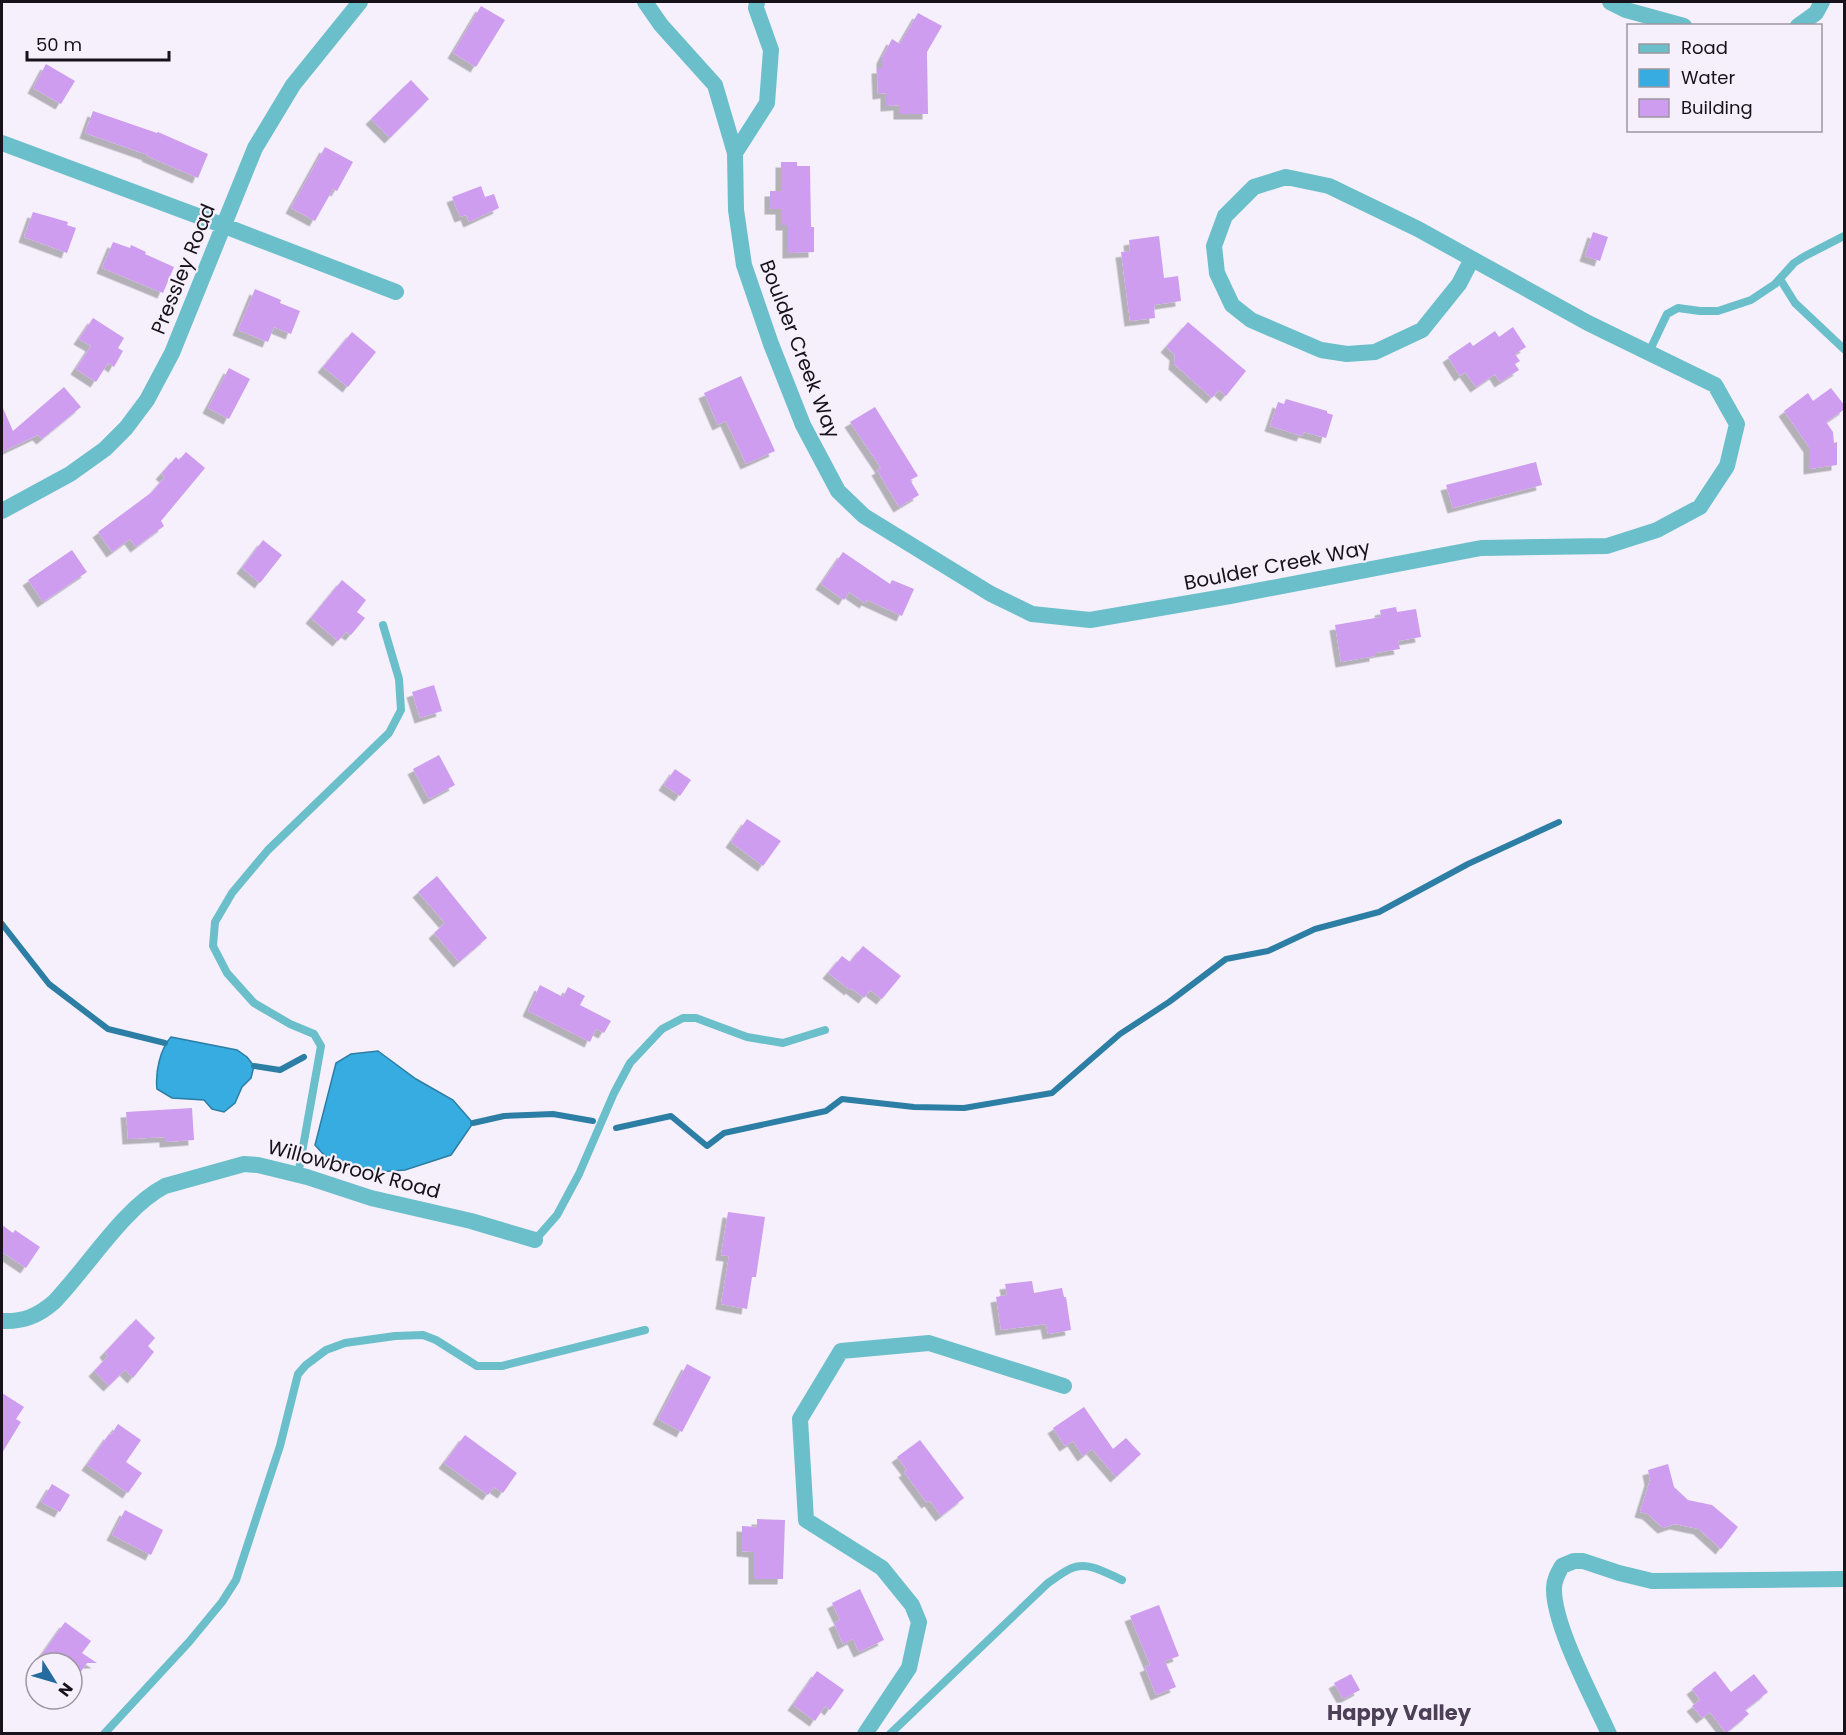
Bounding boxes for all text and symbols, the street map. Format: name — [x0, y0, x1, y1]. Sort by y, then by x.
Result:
scale bar — [27, 24, 170, 62]
legend — [1627, 24, 1822, 132]
text: 50 m — [36, 32, 82, 57]
text: Road — [1681, 35, 1728, 60]
text: Water — [1681, 65, 1735, 90]
text: Building — [1681, 95, 1753, 120]
street label: Pressley Road — [144, 200, 222, 338]
street label: Boulder Creek Way — [753, 256, 847, 442]
street label: Boulder Creek Way — [1181, 533, 1373, 597]
street label: Willowbrook Road — [265, 1132, 443, 1206]
north arrow — [24, 1651, 84, 1711]
text: N — [53, 1678, 78, 1701]
district label: Happy Valley — [1327, 1698, 1472, 1727]

